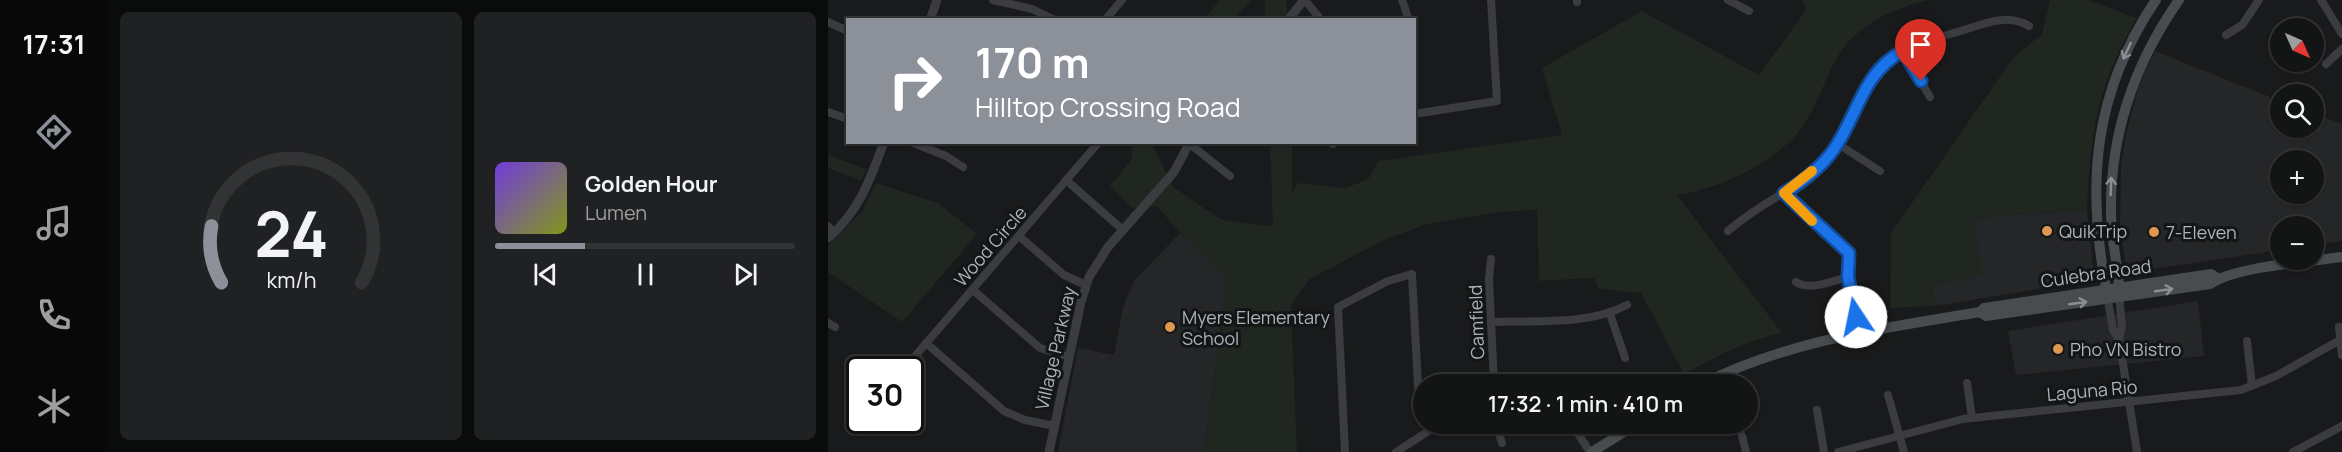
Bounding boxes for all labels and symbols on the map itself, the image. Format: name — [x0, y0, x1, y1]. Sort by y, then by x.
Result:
north arrow — [2270, 18, 2324, 72]
pin — [1895, 19, 1946, 81]
one-way arrow — [2120, 41, 2132, 59]
one-way arrow — [2106, 176, 2117, 196]
street label: Wood Circle — [948, 201, 1032, 291]
place label: QuikTrip — [2059, 219, 2127, 243]
place label: 7-Eleven — [2166, 220, 2237, 244]
marker: QuikTrip — [2040, 224, 2054, 238]
marker: 7-Eleven — [2147, 225, 2161, 239]
street label: Culebra Road — [2039, 253, 2153, 293]
street label: Village Parkway — [1029, 283, 1081, 412]
street label: Camfield — [1463, 284, 1489, 360]
position arrow — [1824, 285, 1888, 349]
one-way arrow — [2154, 285, 2174, 296]
one-way arrow — [2068, 297, 2088, 308]
place label: Myers Elementary School — [1182, 305, 1330, 350]
marker: Myers Elementary School — [1163, 320, 1177, 334]
place label: Pho VN Bistro — [2070, 337, 2181, 361]
marker: Pho VN Bistro — [2051, 342, 2065, 356]
speed limit sign: 30 — [846, 356, 924, 434]
street label: Laguna Rio — [2046, 374, 2138, 406]

